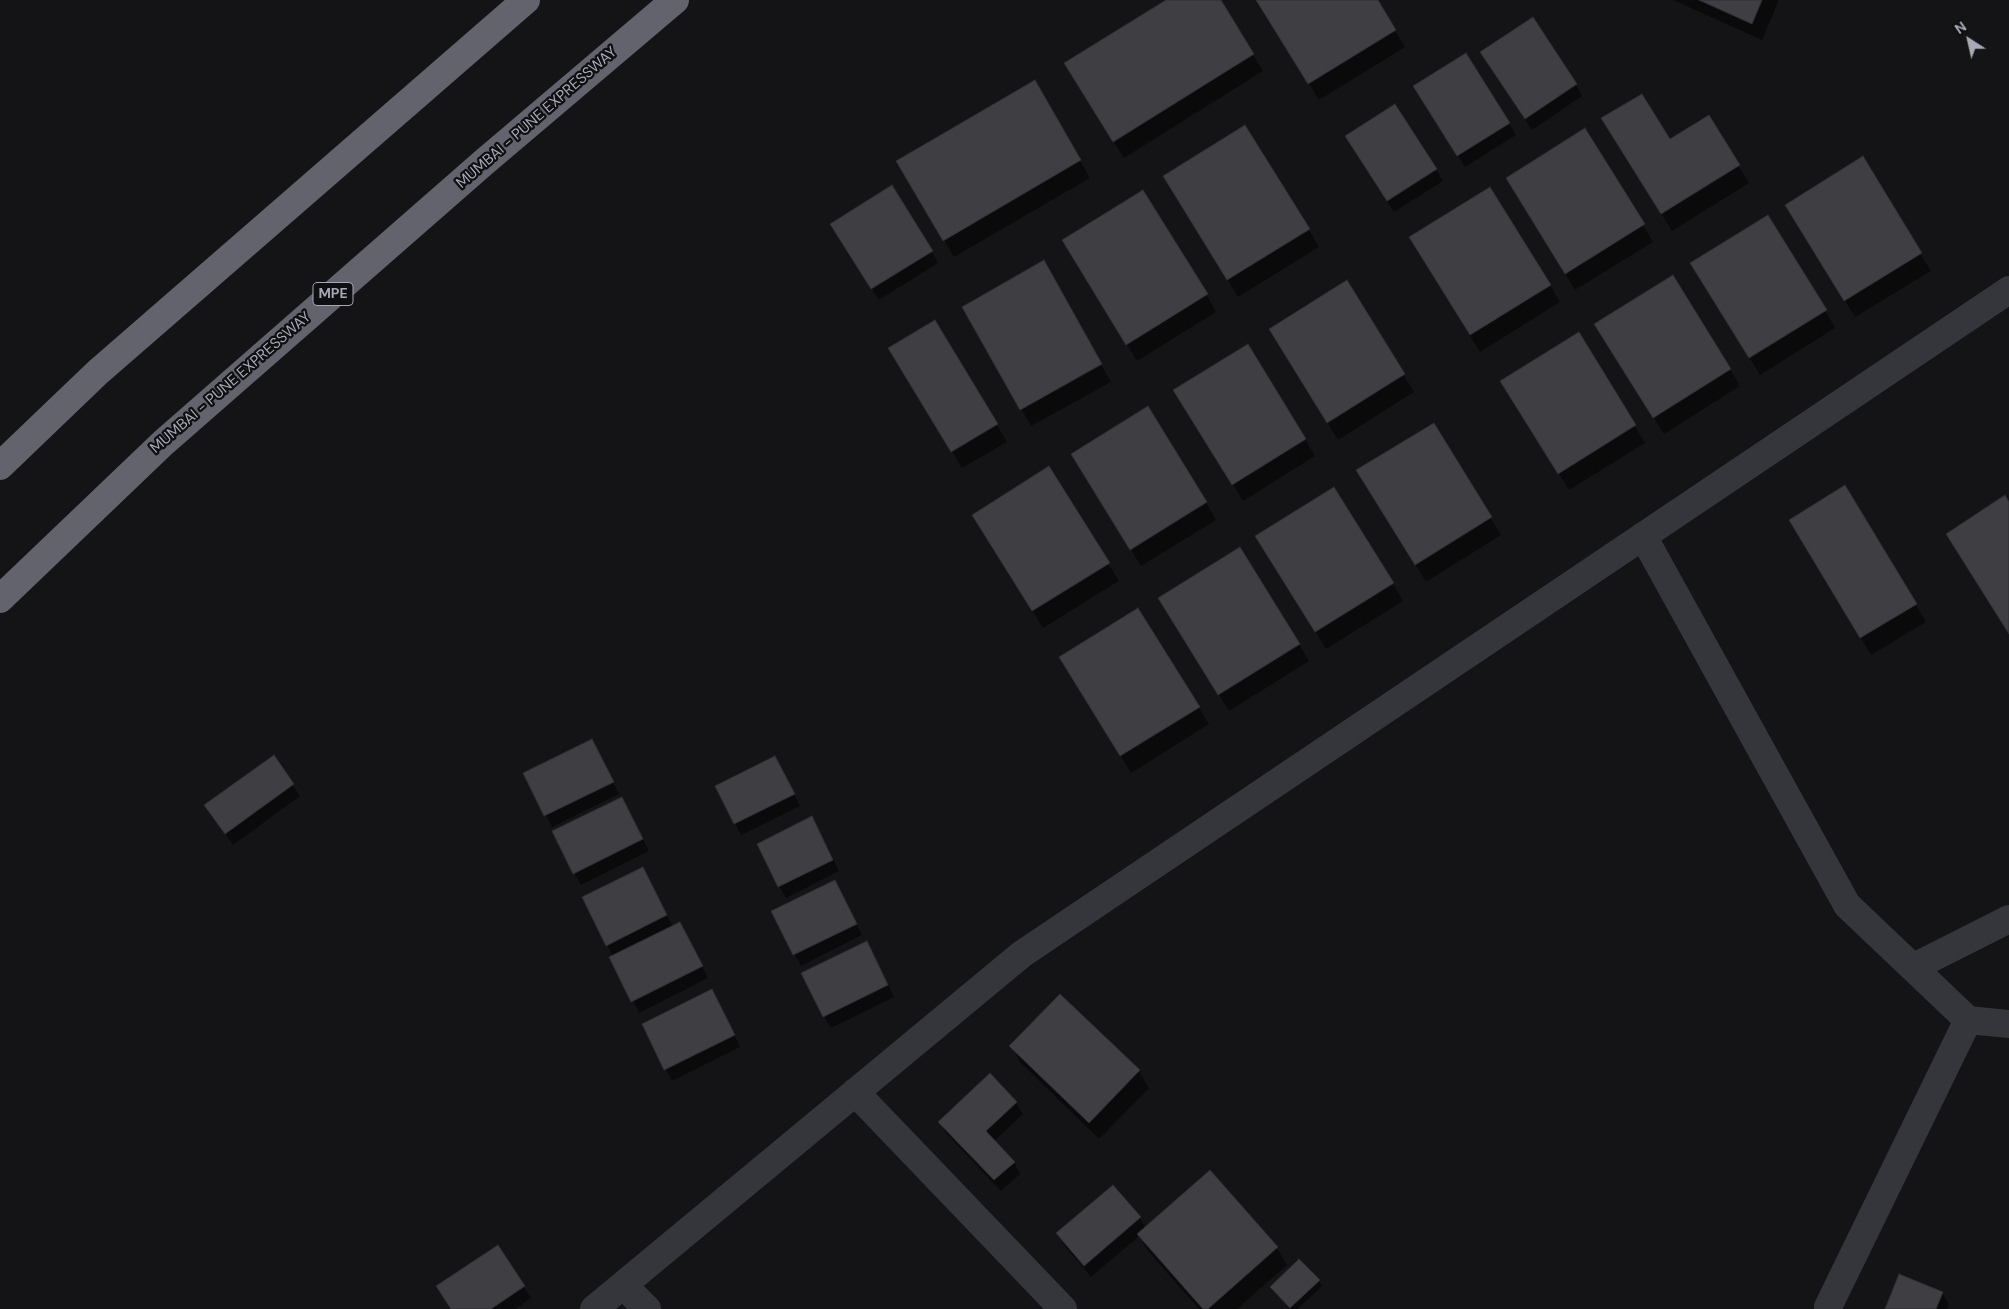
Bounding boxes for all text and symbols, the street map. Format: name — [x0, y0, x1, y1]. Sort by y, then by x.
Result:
north arrow — [1944, 15, 1994, 65]
text: N — [1951, 17, 1970, 38]
street label: MUMBAI - PUNE EXPRESSWAY — [453, 43, 621, 193]
road number: MPE — [313, 282, 353, 306]
street label: MUMBAI - PUNE EXPRESSWAY — [147, 308, 315, 458]

